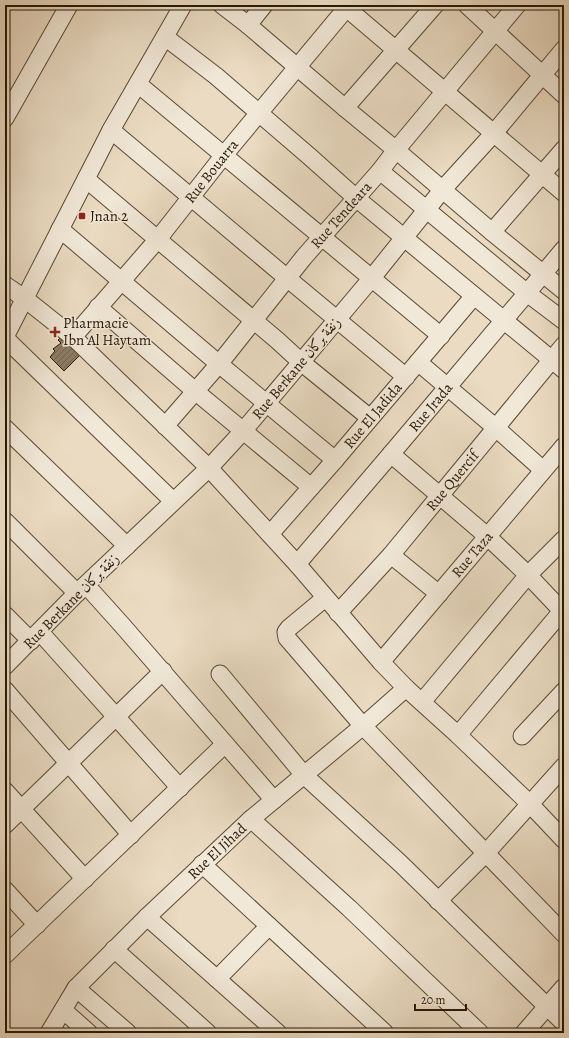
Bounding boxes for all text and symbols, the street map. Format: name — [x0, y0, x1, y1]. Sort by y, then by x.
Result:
street label: Rue Bouarra — [180, 135, 243, 207]
street label: Rue Tendeara — [306, 177, 376, 253]
place label: Jnan 2 — [90, 206, 128, 226]
marker: Jnan 2 — [77, 211, 87, 221]
street label: Rue Berkane زنقة بركان — [247, 312, 345, 424]
place label: Pharmacie Ibn Al Haytam — [63, 313, 152, 350]
marker: Pharmacie Ibn Al Haytam — [50, 327, 60, 337]
street label: Rue El Jadida — [339, 378, 407, 453]
street label: Rue Jrada — [404, 378, 457, 436]
street label: Rue Quercif — [421, 444, 485, 515]
street label: Rue Taza — [447, 527, 498, 582]
street label: Rue Berkane زنقة بركان — [19, 549, 123, 653]
street label: Rue El Jihad — [183, 818, 251, 884]
scale bar — [415, 986, 466, 1012]
text: 20 m — [421, 992, 445, 1008]

